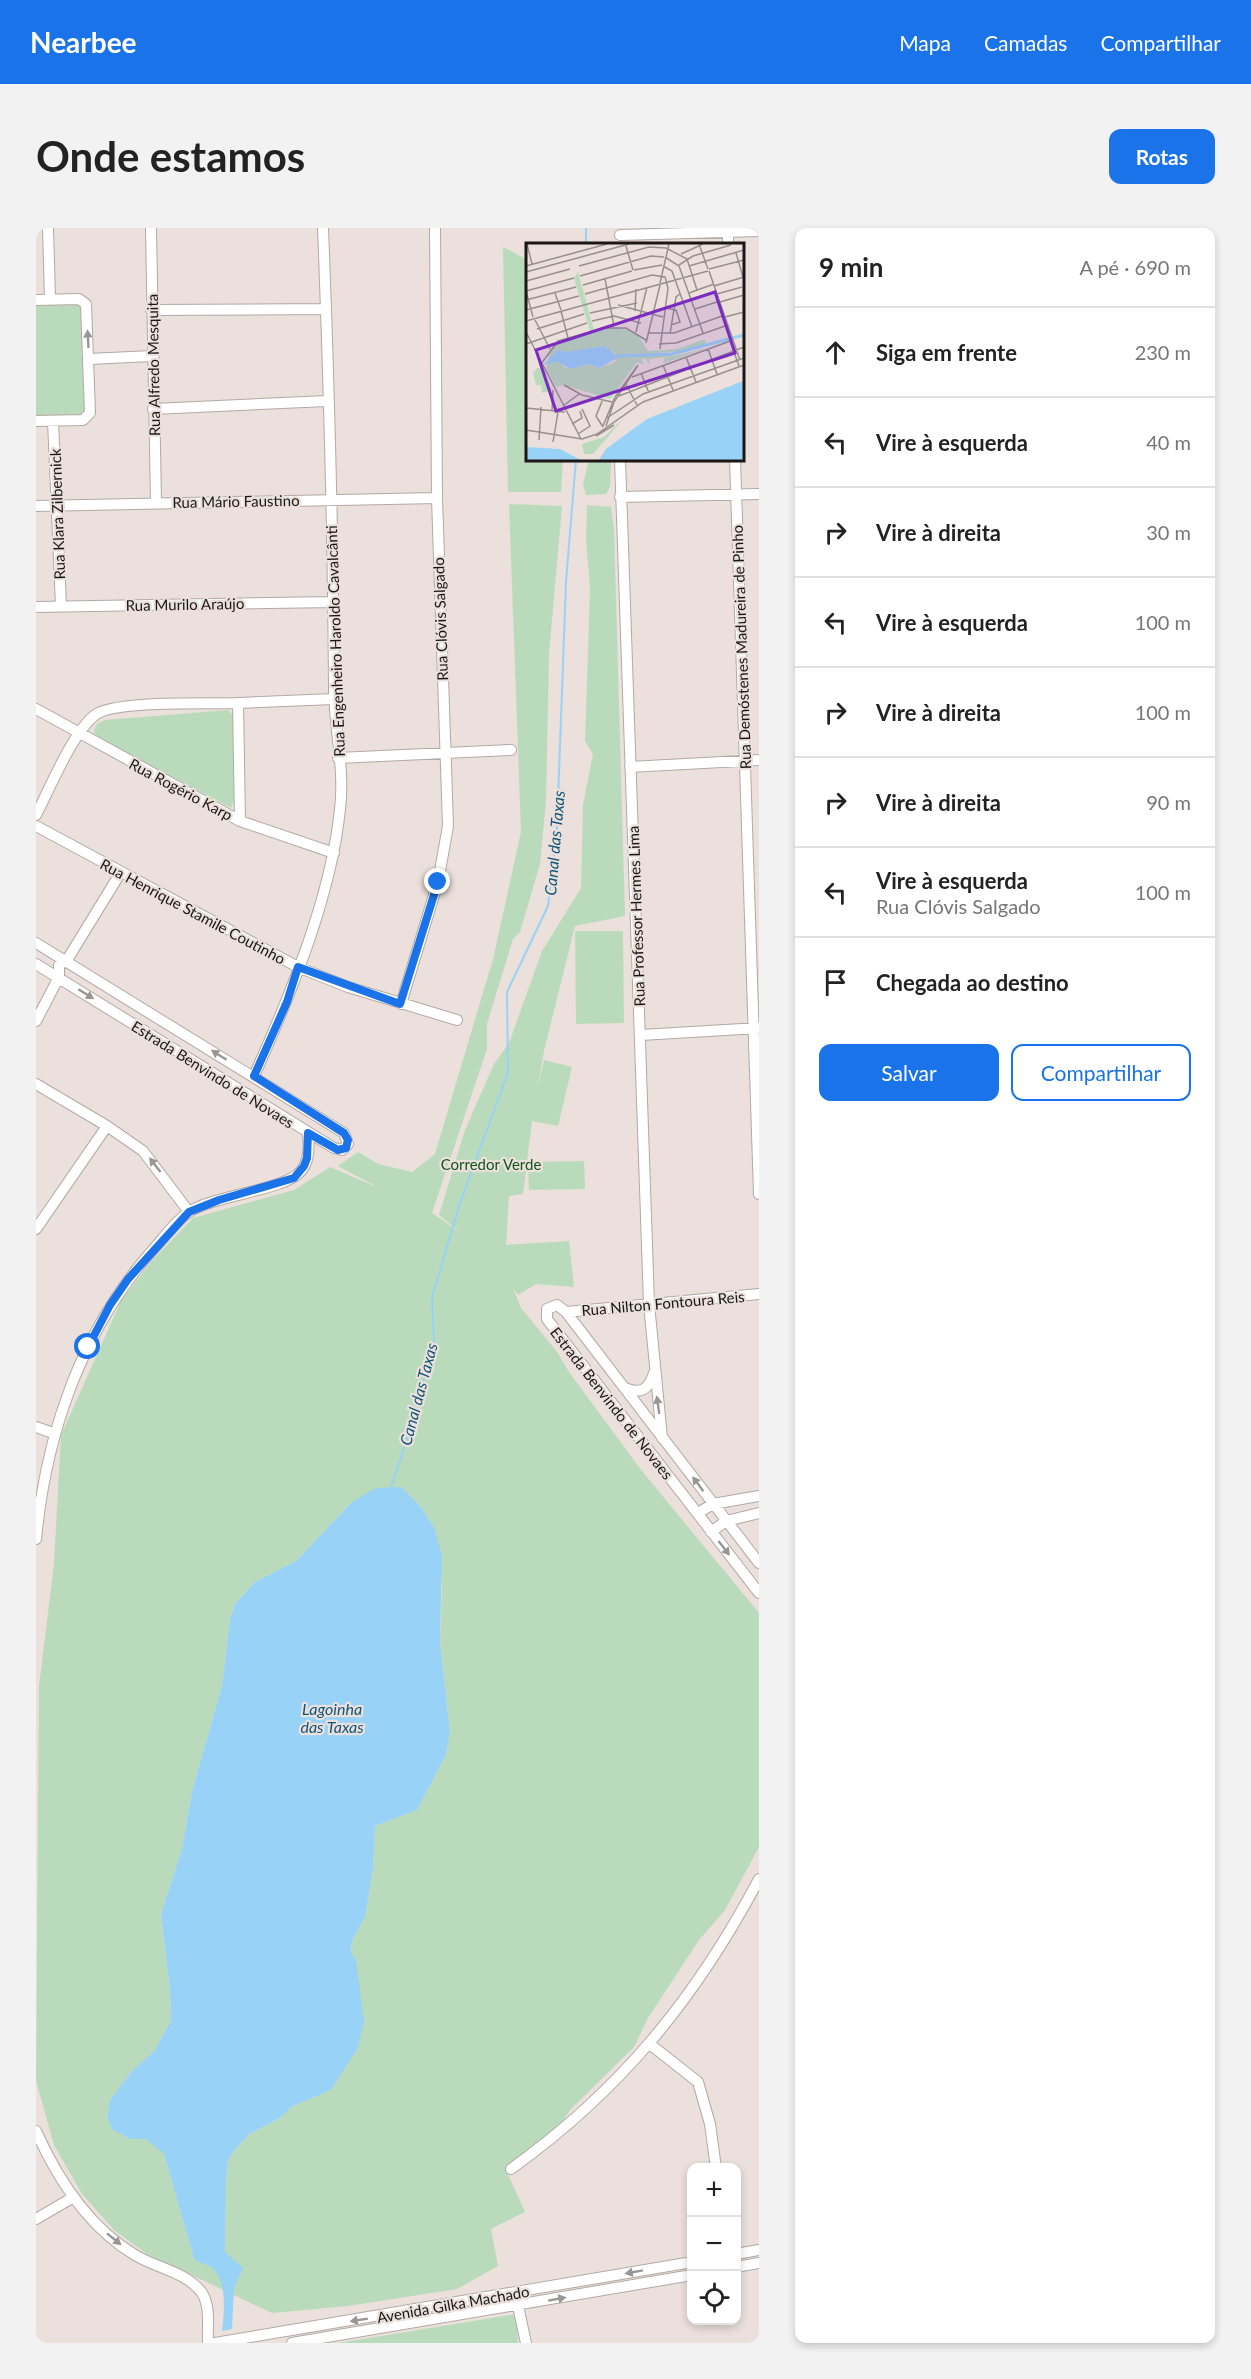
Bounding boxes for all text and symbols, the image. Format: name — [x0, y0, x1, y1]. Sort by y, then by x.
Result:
text: Nearbee — [30, 25, 137, 59]
text: Mapa — [899, 30, 951, 55]
text: Camadas — [984, 30, 1067, 55]
text: Compartilhar — [1100, 30, 1221, 55]
button: Rotas — [1109, 129, 1215, 184]
text: Onde estamos — [36, 131, 305, 181]
inset map — [526, 243, 744, 460]
text: 9 min — [819, 251, 883, 283]
text: A pé · 690 m — [1079, 255, 1191, 279]
street label: Rua Alfredo Mesquita — [143, 294, 163, 436]
one-way arrow — [84, 329, 93, 348]
icon: ahead — [819, 336, 852, 369]
text: Siga em frente — [876, 339, 1017, 366]
text: 230 m — [1135, 340, 1191, 364]
icon: left — [819, 426, 852, 459]
text: Vire à esquerda — [876, 429, 1028, 456]
text: 40 m — [1146, 430, 1191, 454]
street label: Rua Klara Zilbernick — [46, 448, 68, 580]
street label: Rua Mário Faustino — [172, 491, 300, 511]
icon: right — [819, 516, 852, 549]
text: Vire à direita — [876, 519, 1001, 546]
text: 30 m — [1146, 520, 1191, 544]
street label: Rua Engenheiro Haroldo Cavalcânti — [322, 525, 348, 757]
street label: Rua Demóstenes Madureira de Pinho — [728, 525, 754, 769]
street label: Rua Clóvis Salgado — [429, 557, 451, 681]
street label: Rua Murilo Araújo — [125, 594, 245, 614]
icon: left — [819, 606, 852, 639]
text: Vire à esquerda — [876, 609, 1028, 636]
text: 100 m — [1135, 610, 1191, 634]
icon: right — [819, 696, 852, 729]
text: Vire à direita — [876, 699, 1001, 726]
text: 100 m — [1135, 700, 1191, 724]
street label: Rua Rogério Karp — [126, 754, 236, 824]
icon: right — [819, 786, 852, 819]
water label: Canal das Taxas — [540, 789, 568, 896]
text: Vire à direita — [876, 789, 1001, 816]
text: 90 m — [1146, 790, 1191, 814]
street label: Rua Professor Hermes Lima — [624, 825, 648, 1007]
street label: Rua Henrique Stamile Coutinho — [97, 854, 289, 968]
text: Vire à esquerda — [876, 867, 1028, 894]
route end — [424, 868, 450, 894]
icon: left — [819, 876, 852, 909]
text: 100 m — [1135, 880, 1191, 904]
text: Rua Clóvis Salgado — [876, 894, 1041, 918]
icon: arrive — [819, 966, 852, 999]
text: Chegada ao destino — [876, 969, 1069, 996]
one-way arrow — [78, 988, 94, 999]
street label: Estrada Benvindo de Novaes — [128, 1017, 298, 1131]
button: Salvar — [819, 1044, 999, 1101]
button: Compartilhar — [1011, 1044, 1191, 1101]
one-way arrow — [211, 1049, 227, 1060]
park label: Corredor Verde — [441, 1155, 541, 1173]
one-way arrow — [148, 1157, 161, 1173]
street label: Rua Nilton Fontoura Reis — [581, 1287, 745, 1319]
street label: Estrada Benvindo de Novaes — [547, 1323, 677, 1483]
route start — [74, 1333, 100, 1359]
water label: Canal das Taxas — [395, 1340, 441, 1447]
one-way arrow — [653, 1396, 663, 1415]
one-way arrow — [692, 1476, 704, 1491]
one-way arrow — [717, 1540, 730, 1556]
water label: Lagoinha das Taxas — [300, 1699, 364, 1736]
map controls — [687, 2163, 741, 2325]
button: + — [687, 2163, 741, 2217]
button: − — [687, 2217, 741, 2271]
one-way arrow — [106, 2232, 121, 2244]
one-way arrow — [624, 2268, 643, 2277]
button: locate — [687, 2271, 741, 2325]
street label: Avenida Gilka Machado — [375, 2282, 531, 2326]
one-way arrow — [547, 2294, 566, 2303]
one-way arrow — [349, 2315, 368, 2324]

